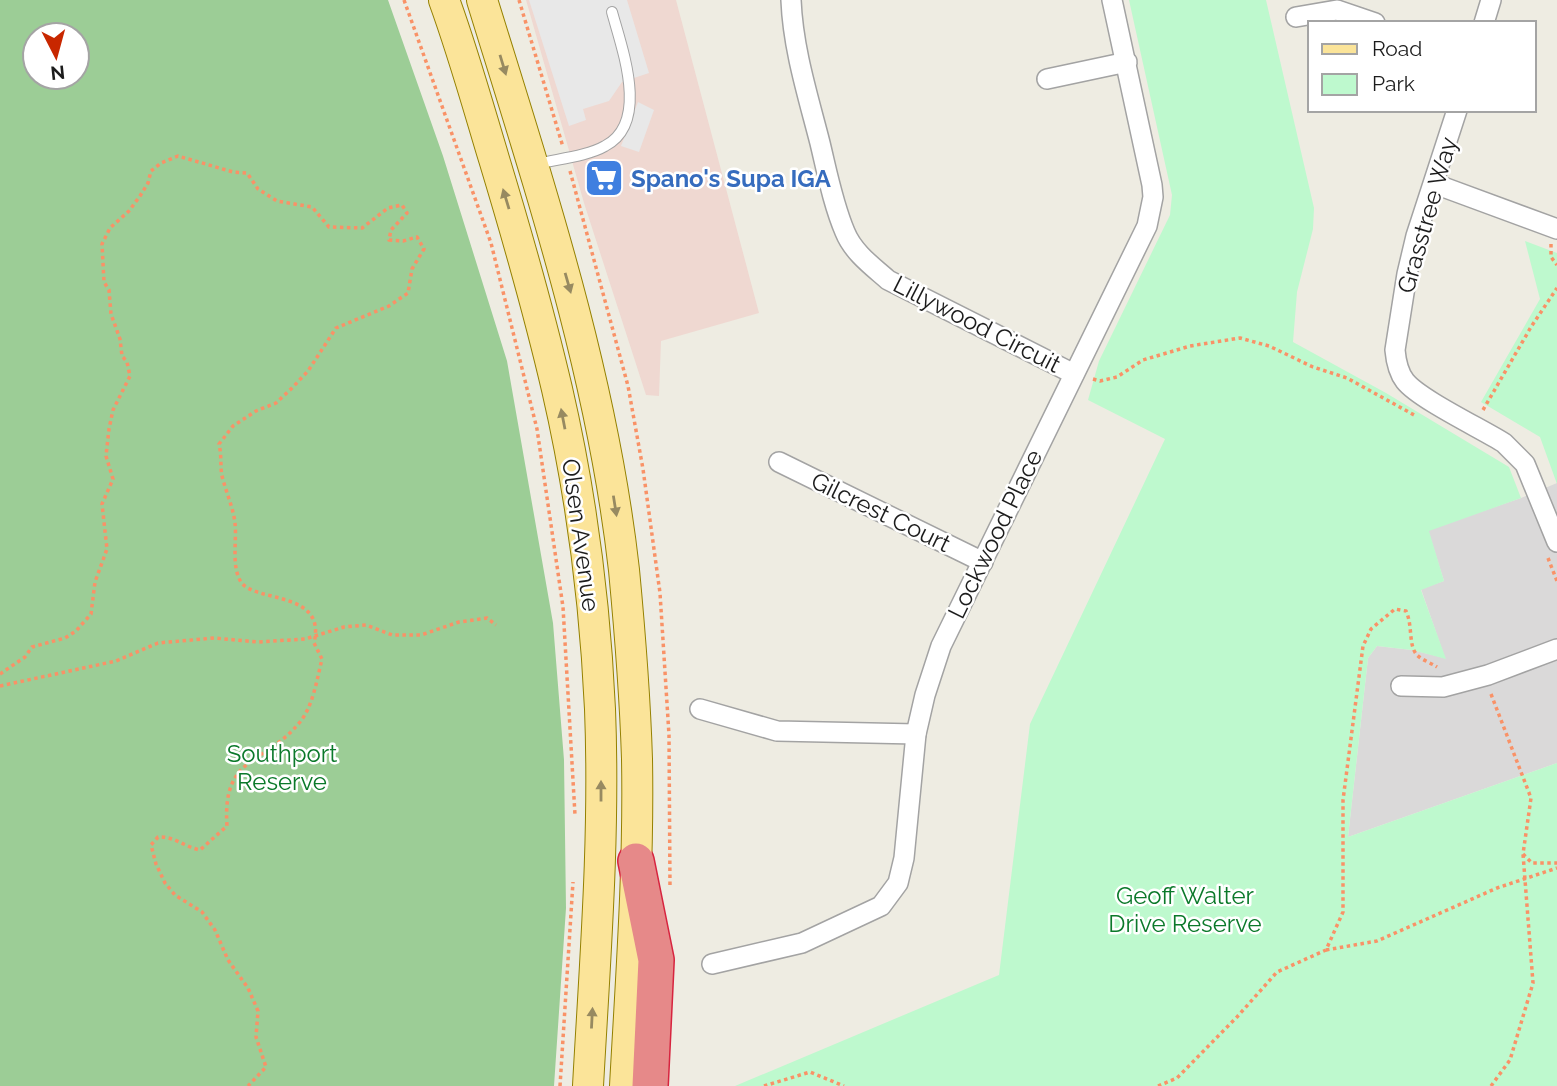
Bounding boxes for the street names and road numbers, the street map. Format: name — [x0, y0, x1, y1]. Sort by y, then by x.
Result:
street label: Grasstree Way — [1391, 134, 1463, 296]
street label: Lillywood Circuit — [888, 269, 1066, 379]
street label: Lockwood Place — [942, 445, 1048, 623]
street label: Olsen Avenue — [556, 457, 606, 613]
street label: Gilcrest Court — [807, 466, 955, 558]

